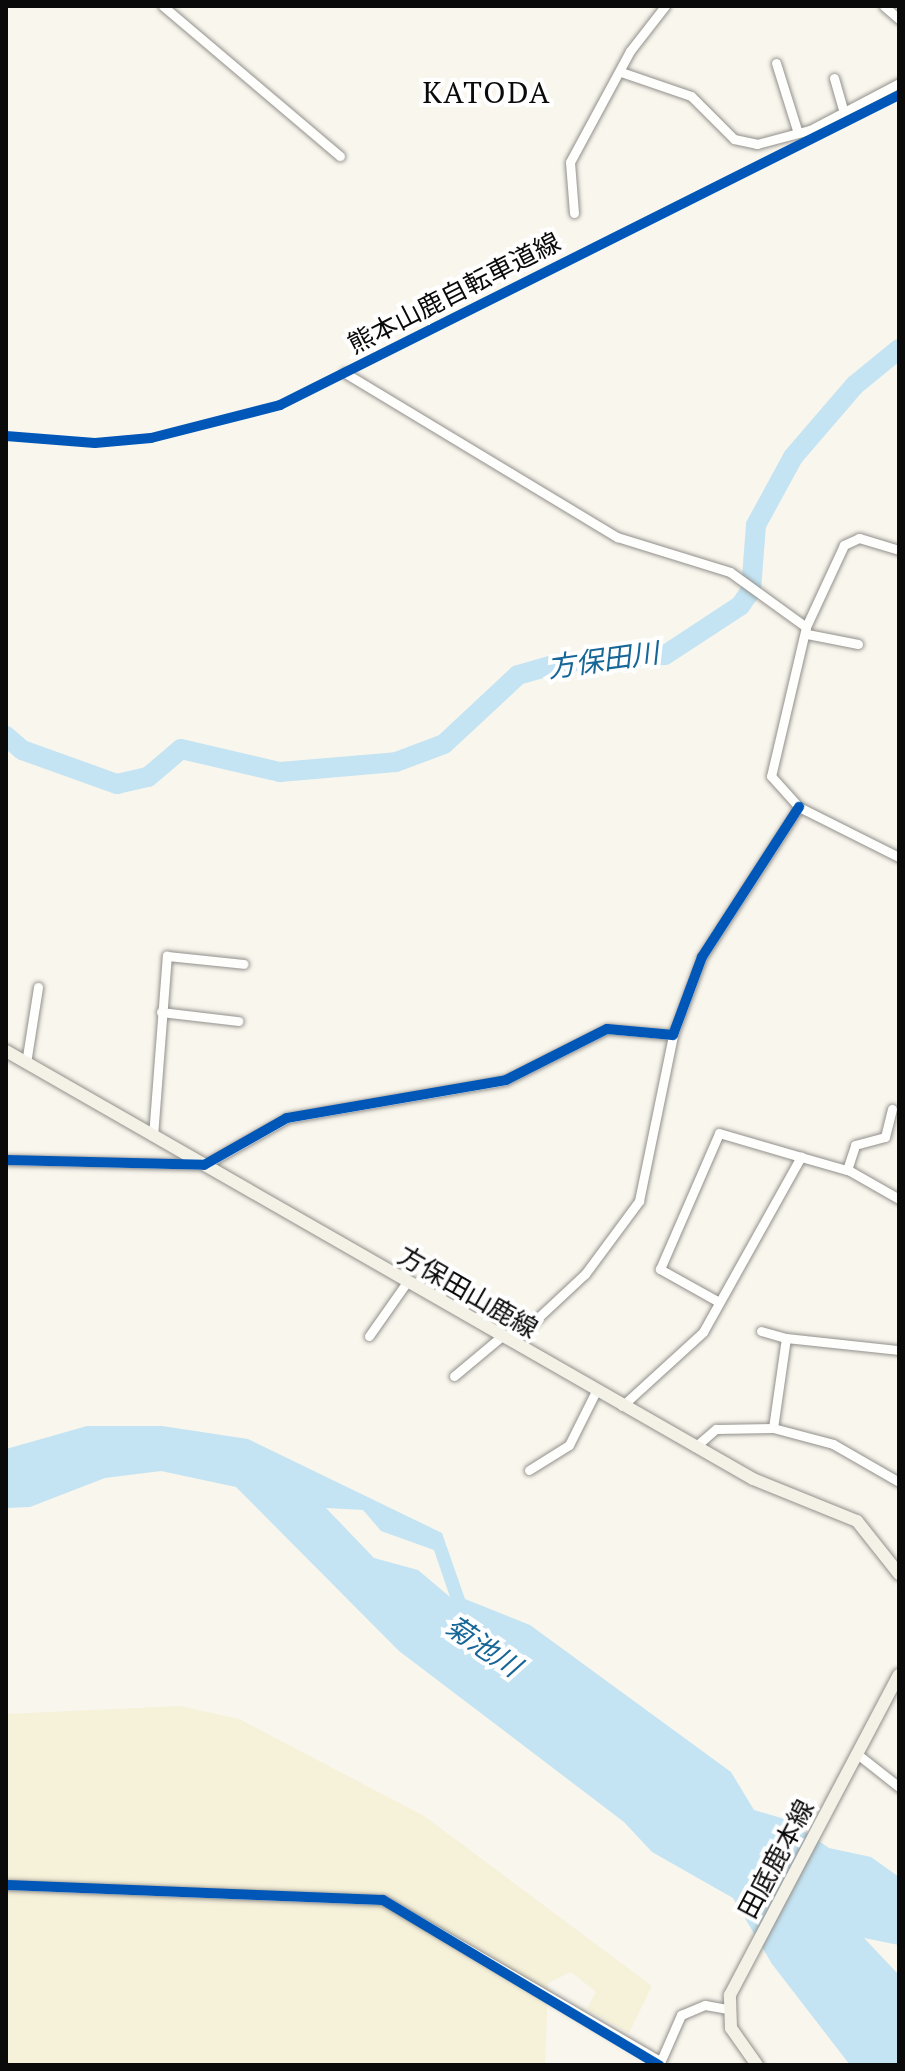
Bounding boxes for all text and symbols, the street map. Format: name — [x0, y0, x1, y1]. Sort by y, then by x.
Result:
district label: KATODA — [423, 74, 551, 110]
street label: 熊本山鹿自転車道線 — [343, 226, 565, 360]
water label: 方保田川 — [545, 636, 661, 684]
street label: 方保田山鹿線 — [393, 1239, 543, 1345]
water label: 菊池川 — [439, 1609, 527, 1683]
street label: 田底鹿本線 — [732, 1794, 820, 1924]

